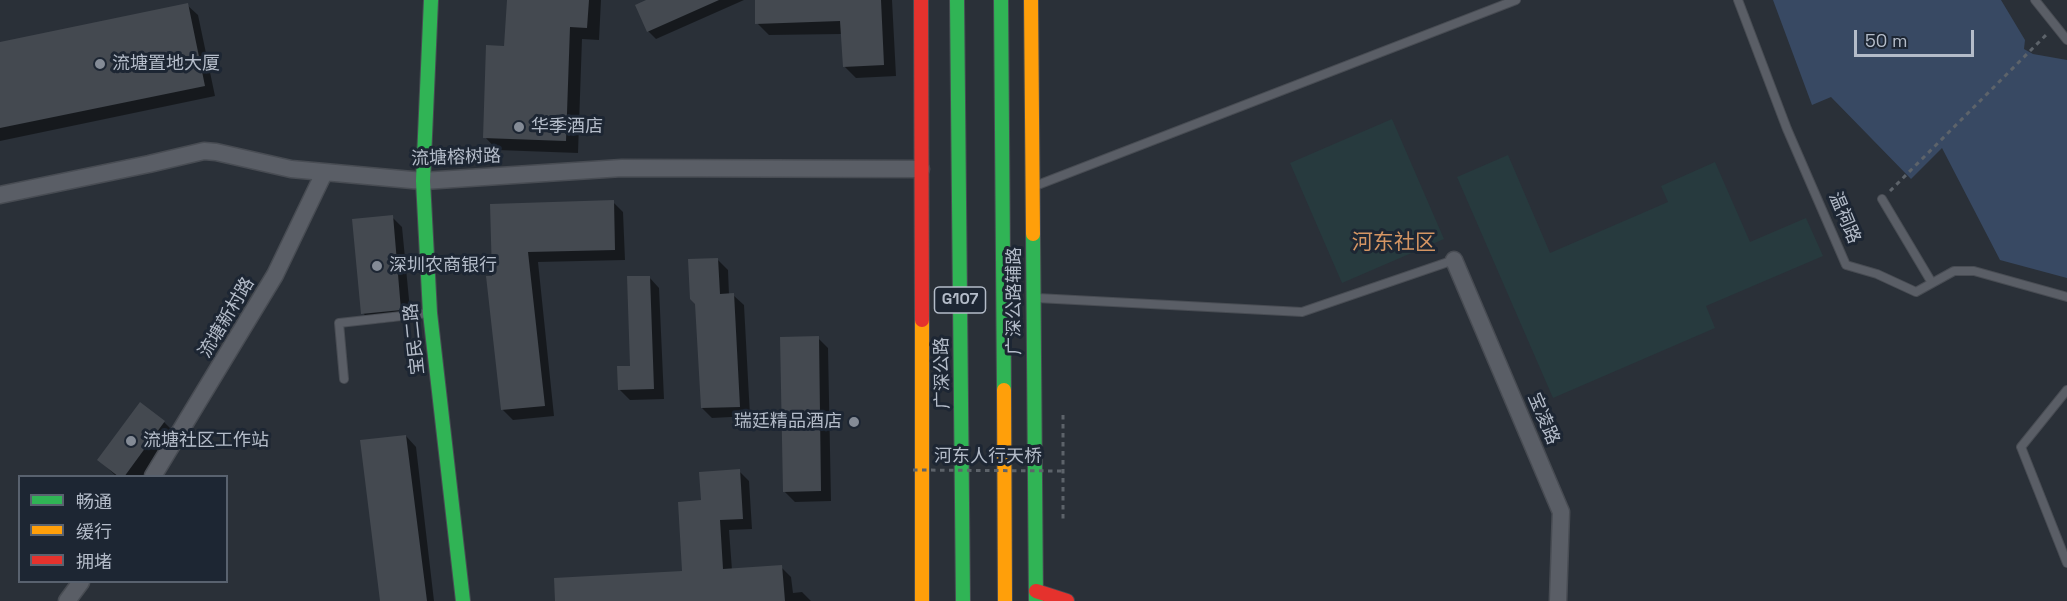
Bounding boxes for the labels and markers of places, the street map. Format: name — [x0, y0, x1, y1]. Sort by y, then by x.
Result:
place label: 流塘置地大厦 — [112, 53, 220, 75]
marker: 流塘置地大厦 — [93, 57, 107, 71]
place label: 华季酒店 — [531, 116, 603, 138]
marker: 华季酒店 — [512, 120, 526, 134]
place label: 深圳农商银行 — [389, 255, 497, 277]
marker: 深圳农商银行 — [370, 259, 384, 273]
place label: 瑞廷精品酒店 — [734, 411, 842, 433]
marker: 瑞廷精品酒店 — [847, 415, 861, 429]
place label: 流塘社区工作站 — [143, 430, 269, 452]
marker: 流塘社区工作站 — [124, 434, 138, 448]

